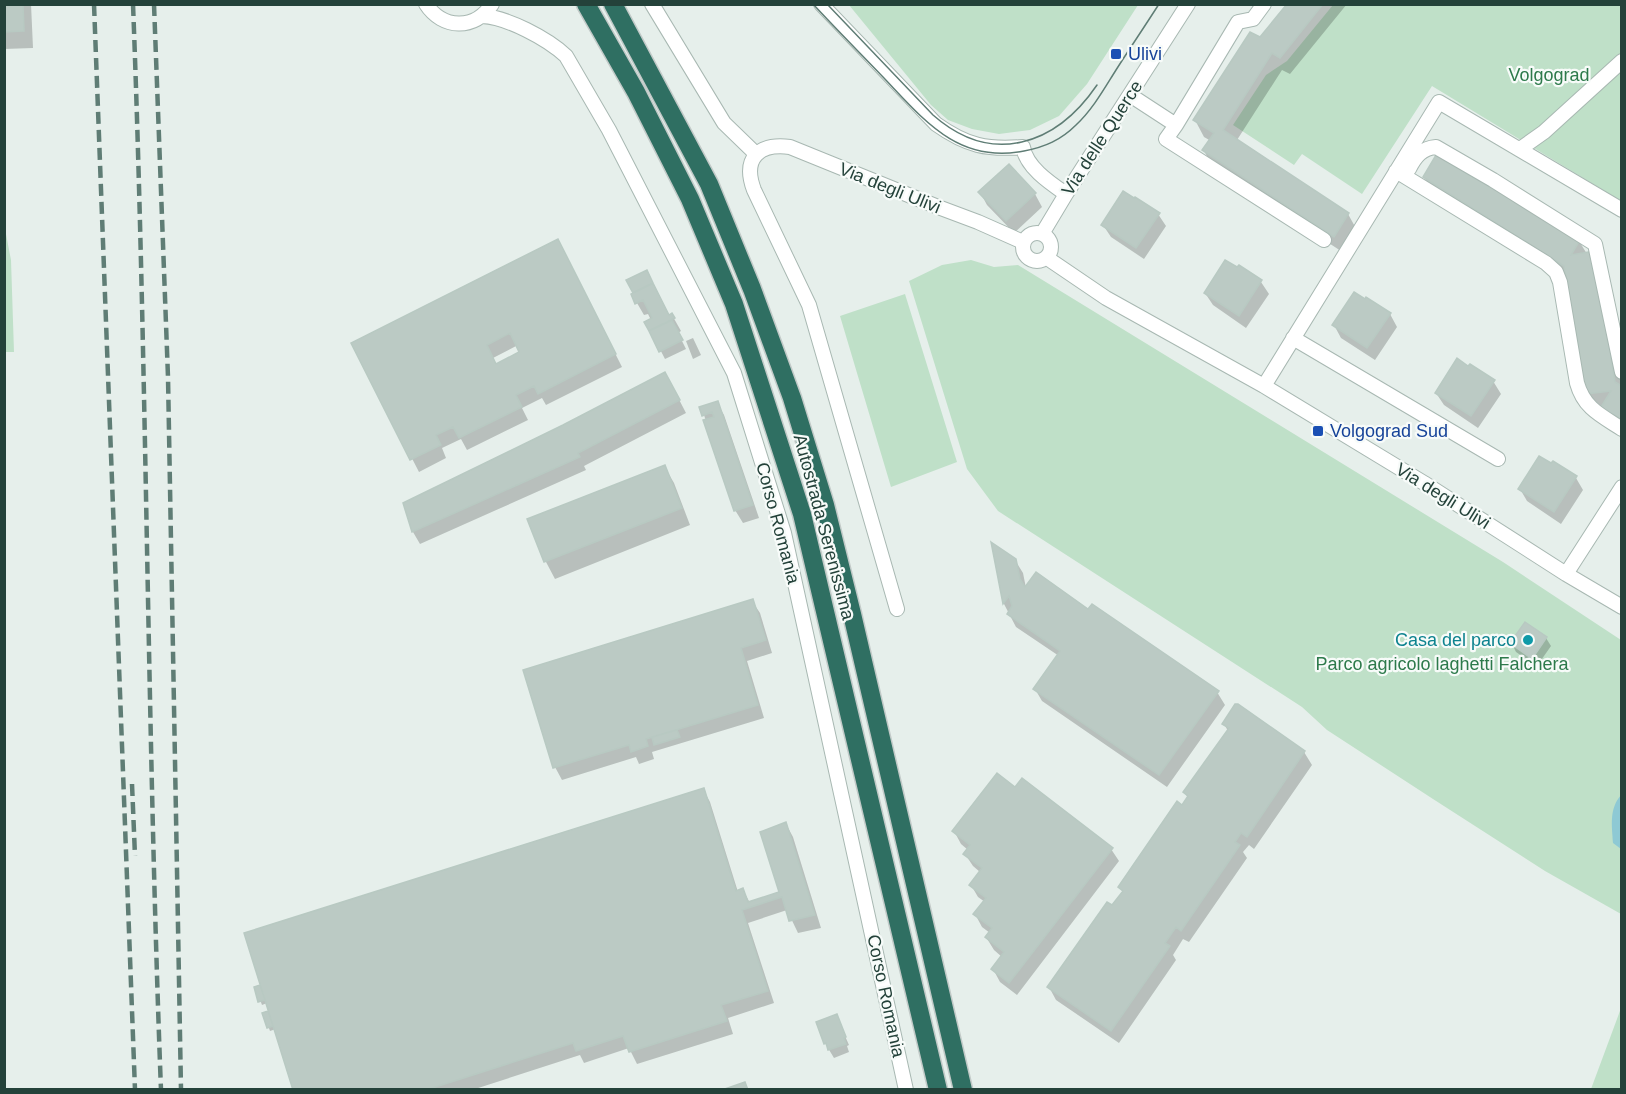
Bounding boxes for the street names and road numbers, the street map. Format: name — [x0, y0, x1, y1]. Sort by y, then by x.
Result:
street label: Via delle Querce — [1057, 77, 1147, 199]
street label: Via degli Ulivi — [836, 159, 944, 217]
street label: Autostrada Serenissima — [790, 432, 859, 623]
street label: Via degli Ulivi — [1392, 459, 1494, 533]
street label: Corso Romania — [752, 460, 804, 587]
street label: Corso Romania — [863, 933, 909, 1060]

